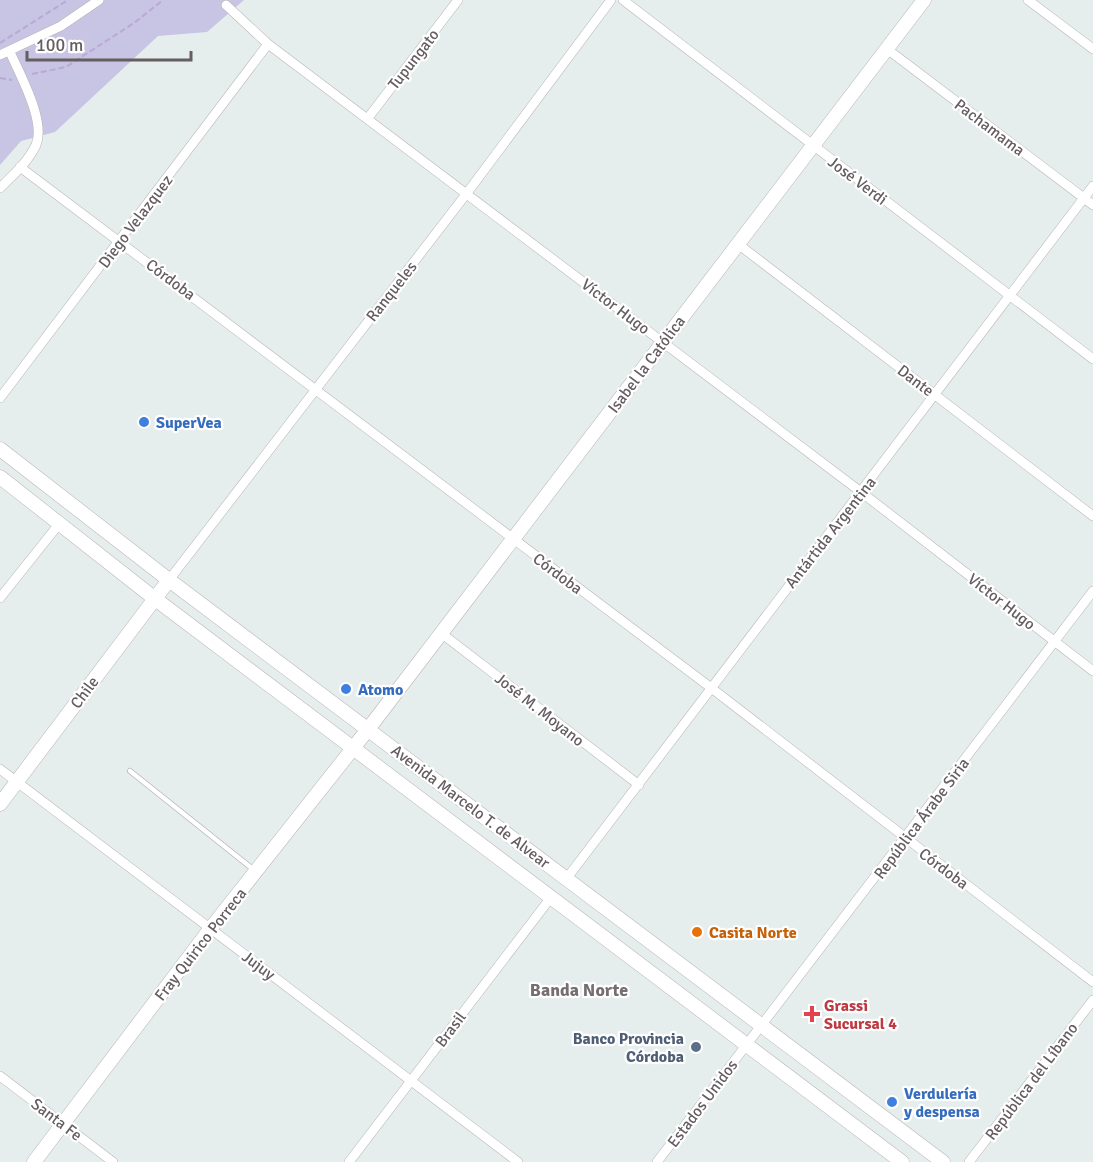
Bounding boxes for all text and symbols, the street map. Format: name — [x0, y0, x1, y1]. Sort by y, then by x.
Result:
scale bar — [27, 24, 190, 62]
street label: Tupungato — [384, 25, 444, 94]
text: 100 m — [36, 34, 83, 56]
street label: Pachamama — [950, 95, 1029, 161]
street label: José Verdi — [824, 152, 891, 210]
street label: Diego Velazquez — [94, 171, 177, 272]
street label: Córdoba — [142, 255, 199, 305]
street label: Ranqueles — [362, 257, 422, 326]
street label: Víctor Hugo — [577, 275, 654, 339]
street label: Isabel la Católica — [604, 312, 690, 417]
street label: Dante — [893, 361, 938, 401]
place label: SuperVea — [156, 413, 222, 433]
marker: SuperVea — [137, 415, 151, 429]
street label: Antártida Argentina — [781, 473, 881, 592]
street label: Córdoba — [529, 549, 586, 599]
street label: Víctor Hugo — [963, 569, 1039, 634]
street label: José M. Moyano — [491, 669, 588, 751]
street label: Chile — [66, 673, 103, 713]
place label: Atomo — [358, 680, 403, 700]
marker: Atomo — [339, 682, 353, 696]
street label: Avenida Marcelo T. de Alvear — [387, 741, 554, 873]
street label: República Árabe Siria — [870, 754, 974, 883]
street label: Córdoba — [915, 844, 972, 894]
street label: Fray Quirico Porreca — [150, 884, 251, 1005]
place label: Casita Norte — [709, 923, 797, 943]
marker: Casita Norte — [690, 925, 704, 939]
street label: Jujuy — [238, 947, 279, 985]
district label: Banda Norte — [530, 979, 628, 1001]
place label: Grassi Sucursal 4 — [824, 996, 897, 1034]
marker: Grassi Sucursal 4 — [805, 1007, 819, 1021]
street label: Brasil — [431, 1008, 471, 1051]
street label: República del Líbano — [981, 1019, 1082, 1144]
place label: Banco Provincia Córdoba — [573, 1029, 684, 1067]
marker: Banco Provincia Córdoba — [689, 1040, 703, 1054]
street label: Estados Unidos — [663, 1056, 742, 1151]
place label: Verdulería y despensa — [903, 1084, 980, 1122]
street label: Santa Fe — [27, 1094, 86, 1145]
marker: Verdulería y despensa — [885, 1095, 899, 1109]

